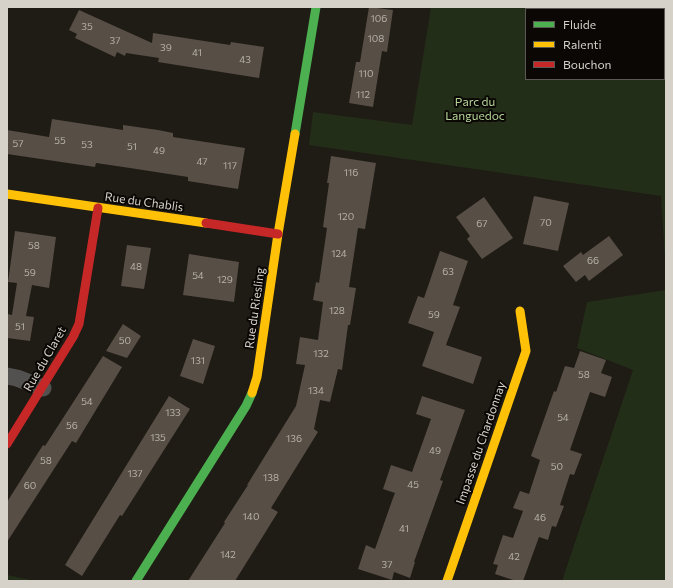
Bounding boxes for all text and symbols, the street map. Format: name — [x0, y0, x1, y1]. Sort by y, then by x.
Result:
legend — [525, 8, 665, 80]
house number: 106 — [371, 13, 387, 25]
text: Fluide — [563, 17, 596, 31]
house number: 35 — [81, 21, 93, 33]
house number: 108 — [368, 33, 384, 45]
house number: 37 — [110, 35, 120, 47]
text: Ralenti — [563, 37, 602, 51]
house number: 39 — [160, 42, 172, 54]
house number: 41 — [192, 47, 202, 59]
house number: 43 — [239, 54, 251, 66]
text: Bouchon — [563, 57, 611, 71]
house number: 110 — [358, 68, 374, 80]
house number: 112 — [356, 89, 370, 101]
park label: Parc du Languedoc — [445, 95, 505, 123]
house number: 55 — [54, 135, 66, 147]
house number: 57 — [12, 138, 24, 150]
house number: 53 — [81, 139, 93, 151]
house number: 51 — [127, 141, 137, 153]
house number: 49 — [153, 145, 165, 157]
house number: 47 — [196, 156, 208, 168]
house number: 117 — [223, 160, 237, 172]
house number: 116 — [344, 167, 358, 179]
street label: Rue du Chablis — [104, 189, 184, 215]
house number: 120 — [338, 211, 354, 223]
house number: 70 — [540, 217, 552, 229]
house number: 67 — [476, 218, 488, 230]
house number: 58 — [28, 240, 40, 252]
house number: 124 — [331, 248, 347, 260]
house number: 66 — [587, 255, 599, 267]
house number: 48 — [130, 261, 142, 273]
house number: 63 — [442, 266, 454, 278]
house number: 59 — [24, 267, 36, 279]
street label: Rue du Riesling — [242, 267, 268, 349]
house number: 54 — [192, 270, 204, 282]
house number: 129 — [217, 274, 233, 286]
house number: 128 — [329, 305, 345, 317]
house number: 59 — [428, 309, 440, 321]
house number: 51 — [15, 321, 25, 333]
street label: Rue du Claret — [21, 324, 69, 394]
house number: 50 — [119, 335, 131, 347]
house number: 132 — [313, 348, 329, 360]
house number: 131 — [191, 355, 205, 367]
house number: 58 — [578, 369, 590, 381]
street label: Impasse du Chardonnay — [453, 380, 509, 506]
house number: 134 — [308, 385, 324, 397]
house number: 54 — [81, 396, 93, 408]
house number: 133 — [165, 407, 181, 419]
house number: 54 — [557, 412, 569, 424]
house number: 56 — [66, 420, 78, 432]
house number: 135 — [150, 432, 166, 444]
house number: 136 — [286, 433, 302, 445]
house number: 49 — [429, 445, 441, 457]
house number: 58 — [40, 455, 52, 467]
house number: 50 — [551, 461, 563, 473]
house number: 137 — [127, 468, 143, 480]
house number: 138 — [263, 472, 279, 484]
house number: 45 — [407, 479, 419, 491]
house number: 60 — [24, 480, 36, 492]
house number: 140 — [243, 511, 259, 523]
house number: 46 — [534, 512, 546, 524]
house number: 41 — [399, 523, 409, 535]
house number: 142 — [220, 549, 236, 561]
house number: 42 — [508, 551, 520, 563]
house number: 37 — [382, 559, 392, 571]

